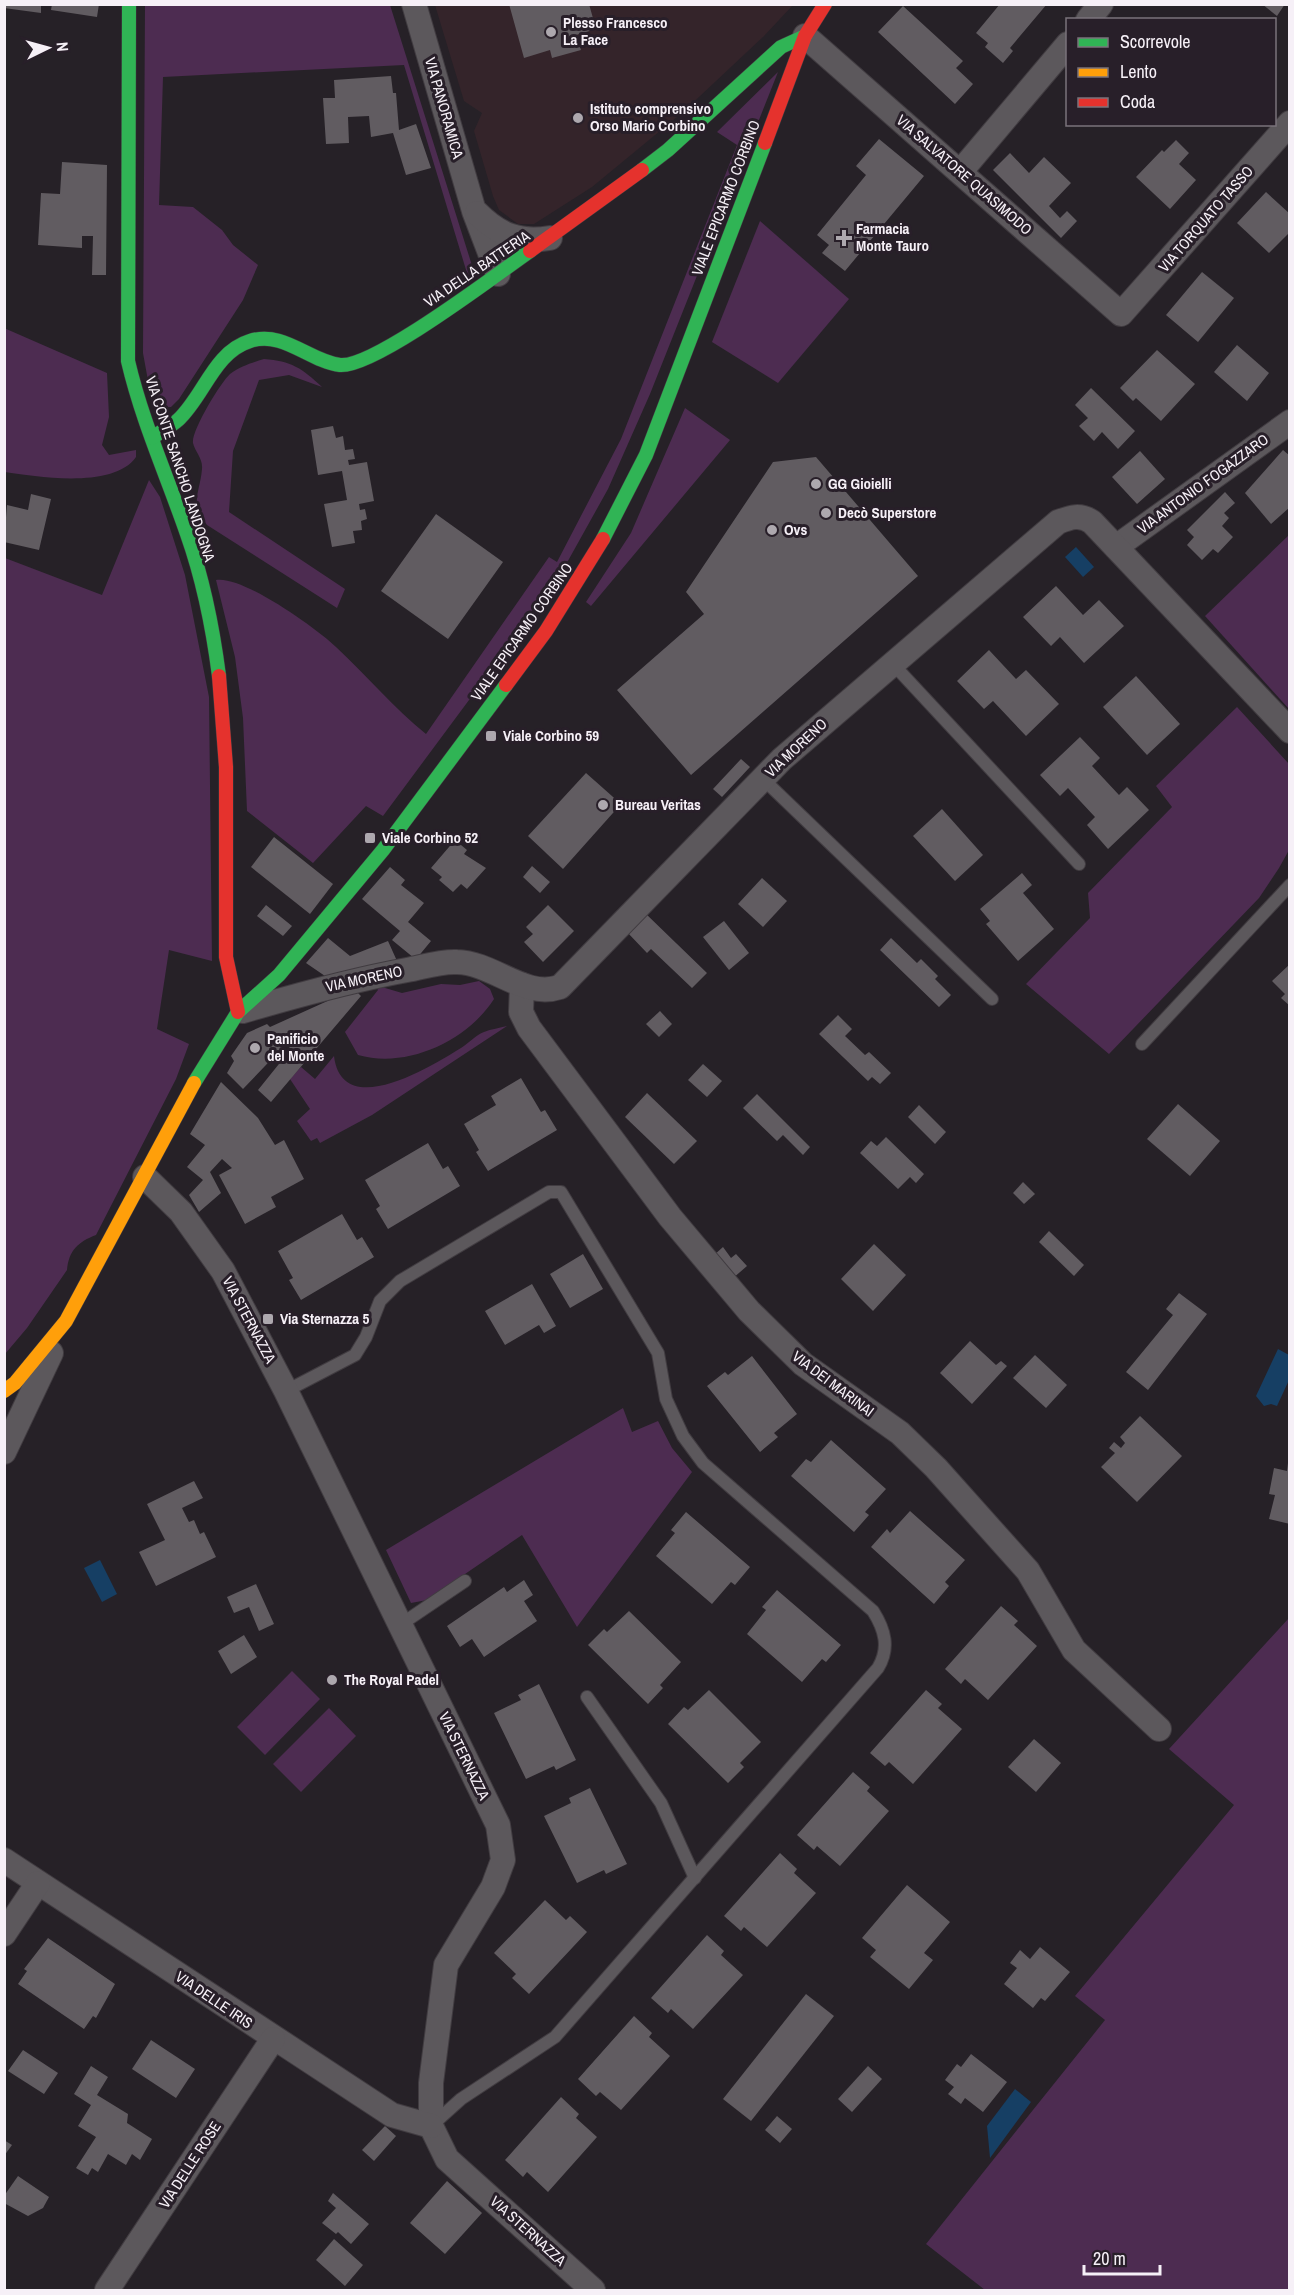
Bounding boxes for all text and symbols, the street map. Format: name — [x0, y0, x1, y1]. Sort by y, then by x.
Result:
place label: Plesso Francesco La Face — [563, 12, 668, 50]
north arrow — [18, 18, 78, 78]
legend — [1066, 18, 1276, 126]
marker: Plesso Francesco La Face — [544, 25, 558, 39]
text: Scorrevole — [1120, 29, 1191, 54]
text: N — [52, 41, 74, 52]
street label: VIA PANORAMICA — [420, 55, 469, 162]
text: Lento — [1120, 59, 1157, 84]
text: Coda — [1120, 89, 1155, 114]
place label: Istituto comprensivo Orso Mario Corbino — [590, 98, 711, 136]
street label: VIA SALVATORE QUASIMODO — [892, 110, 1037, 239]
marker: Istituto comprensivo Orso Mario Corbino — [571, 111, 585, 125]
street label: VIALE EPICARMO CORBINO — [686, 117, 765, 278]
street label: VIA TORQUATO TASSO — [1153, 161, 1258, 276]
place label: Farmacia Monte Tauro — [856, 218, 929, 256]
street label: VIA DELLA BATTERIA — [420, 225, 534, 312]
marker: Farmacia Monte Tauro — [837, 231, 851, 245]
street label: VIA CONTE SANCHO LANDOGNA — [140, 373, 221, 565]
street label: VIA ANTONIO FOGAZZARO — [1133, 429, 1273, 538]
place label: GG Gioielli — [828, 473, 892, 494]
marker: GG Gioielli — [809, 477, 823, 491]
place label: Decò Superstore — [838, 502, 937, 523]
marker: Decò Superstore — [819, 506, 833, 520]
place label: Ovs — [784, 519, 807, 540]
marker: Ovs — [765, 523, 779, 537]
street label: VIALE EPICARMO CORBINO — [466, 558, 577, 705]
street label: VIA MORENO — [760, 713, 831, 782]
place label: Viale Corbino 59 — [503, 725, 599, 746]
marker: Viale Corbino 59 — [484, 729, 498, 743]
place label: Bureau Veritas — [615, 794, 701, 815]
marker: Bureau Veritas — [596, 798, 610, 812]
place label: Viale Corbino 52 — [382, 827, 478, 848]
marker: Viale Corbino 52 — [363, 831, 377, 845]
street label: VIA MORENO — [324, 960, 404, 997]
place label: Panificio del Monte — [267, 1028, 325, 1066]
marker: Panificio del Monte — [248, 1041, 262, 1055]
street label: VIA STERNAZZA — [218, 1273, 282, 1368]
place label: Via Sternazza 5 — [280, 1308, 370, 1329]
marker: Via Sternazza 5 — [261, 1312, 275, 1326]
street label: VIA DEI MARINAI — [788, 1346, 879, 1421]
place label: The Royal Padel — [344, 1669, 439, 1690]
marker: The Royal Padel — [325, 1673, 339, 1687]
street label: VIA STERNAZZA — [434, 1708, 495, 1804]
street label: VIA DELLE IRIS — [172, 1966, 257, 2033]
street label: VIA DELLE ROSE — [154, 2117, 226, 2212]
street label: VIA STERNAZZA — [486, 2191, 572, 2271]
scale bar — [1084, 2238, 1160, 2276]
text: 20 m — [1093, 2246, 1126, 2271]

